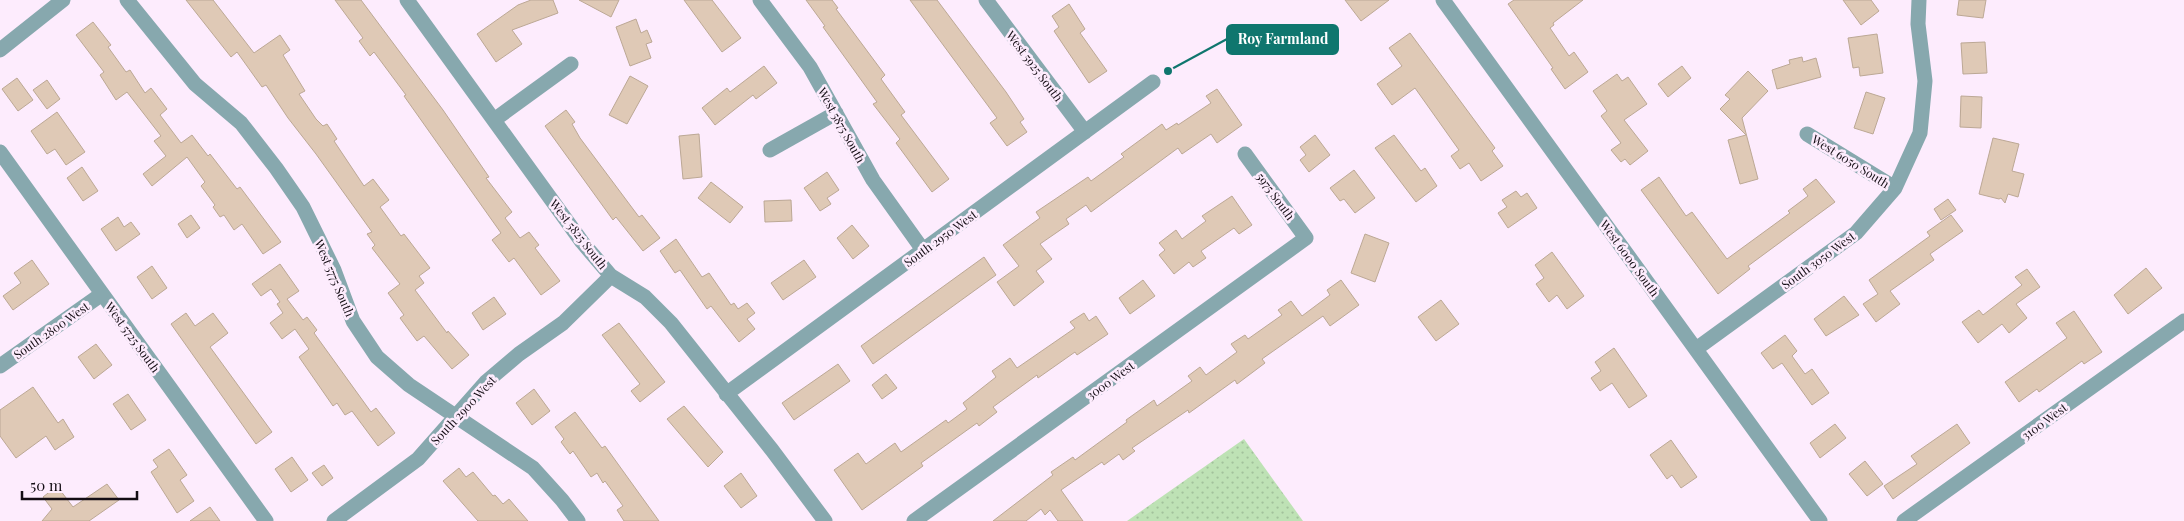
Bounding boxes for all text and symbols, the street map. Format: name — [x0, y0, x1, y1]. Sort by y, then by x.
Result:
callout: Roy Farmland — [1227, 25, 1338, 54]
street label: West 5925 South — [1003, 27, 1067, 105]
text: Roy Farmland — [1238, 29, 1329, 48]
street label: West 5875 South — [814, 84, 869, 165]
street label: West 6050 South — [1808, 130, 1893, 191]
street label: 5975 South — [1253, 169, 1299, 223]
street label: West 5825 South — [546, 195, 611, 272]
street label: South 2950 West — [900, 206, 980, 270]
street label: West 6000 South — [1596, 216, 1663, 299]
street label: South 3050 West — [1778, 227, 1859, 292]
street label: West 5775 South — [311, 236, 358, 319]
street label: South 2800 West — [10, 297, 93, 362]
street label: West 5725 South — [101, 298, 164, 375]
street label: 3000 West — [1083, 357, 1138, 403]
street label: South 2900 West — [427, 371, 500, 448]
street label: 3100 West — [2018, 399, 2071, 443]
scale bar — [22, 468, 138, 500]
text: 50 m — [30, 475, 63, 495]

